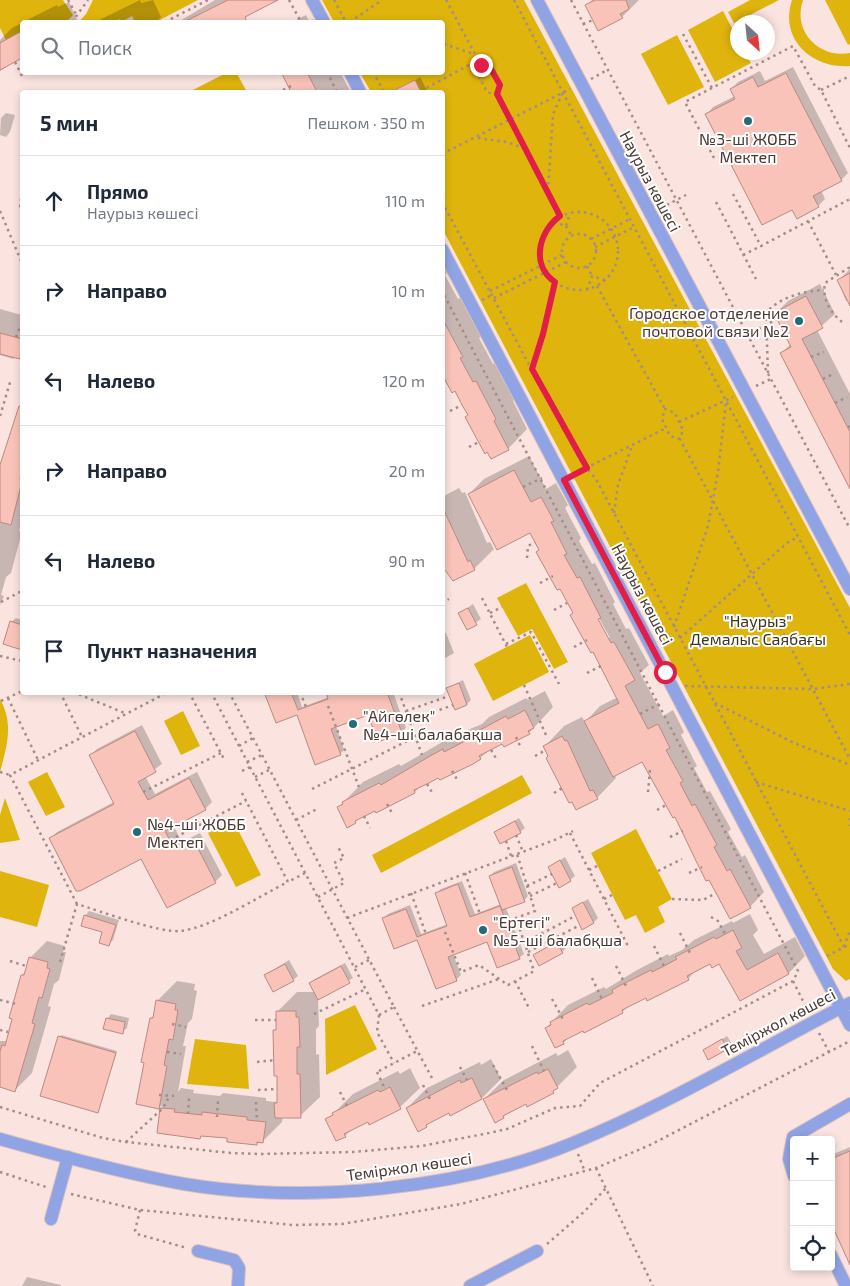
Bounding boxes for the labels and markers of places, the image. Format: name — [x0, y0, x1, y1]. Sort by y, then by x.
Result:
marker: №3-ші ЖОББ Мектеп — [742, 115, 754, 127]
place label: №3-ші ЖОББ Мектеп — [699, 129, 797, 166]
place label: Городское отделение почтовой связи №2 — [629, 303, 789, 340]
marker: Городское отделение почтовой связи №2 — [793, 315, 805, 327]
place label: "Айгөлек" №4-ші балабақша — [363, 706, 502, 743]
marker: "Айгөлек" №4-ші балабақша — [347, 718, 359, 730]
place label: №4-ші ЖОББ Мектеп — [147, 814, 246, 851]
marker: №4-ші ЖОББ Мектеп — [131, 826, 143, 838]
place label: "Ертегі" №5-ші балабқша — [493, 912, 622, 949]
marker: "Ертегі" №5-ші балабқша — [477, 924, 489, 936]

